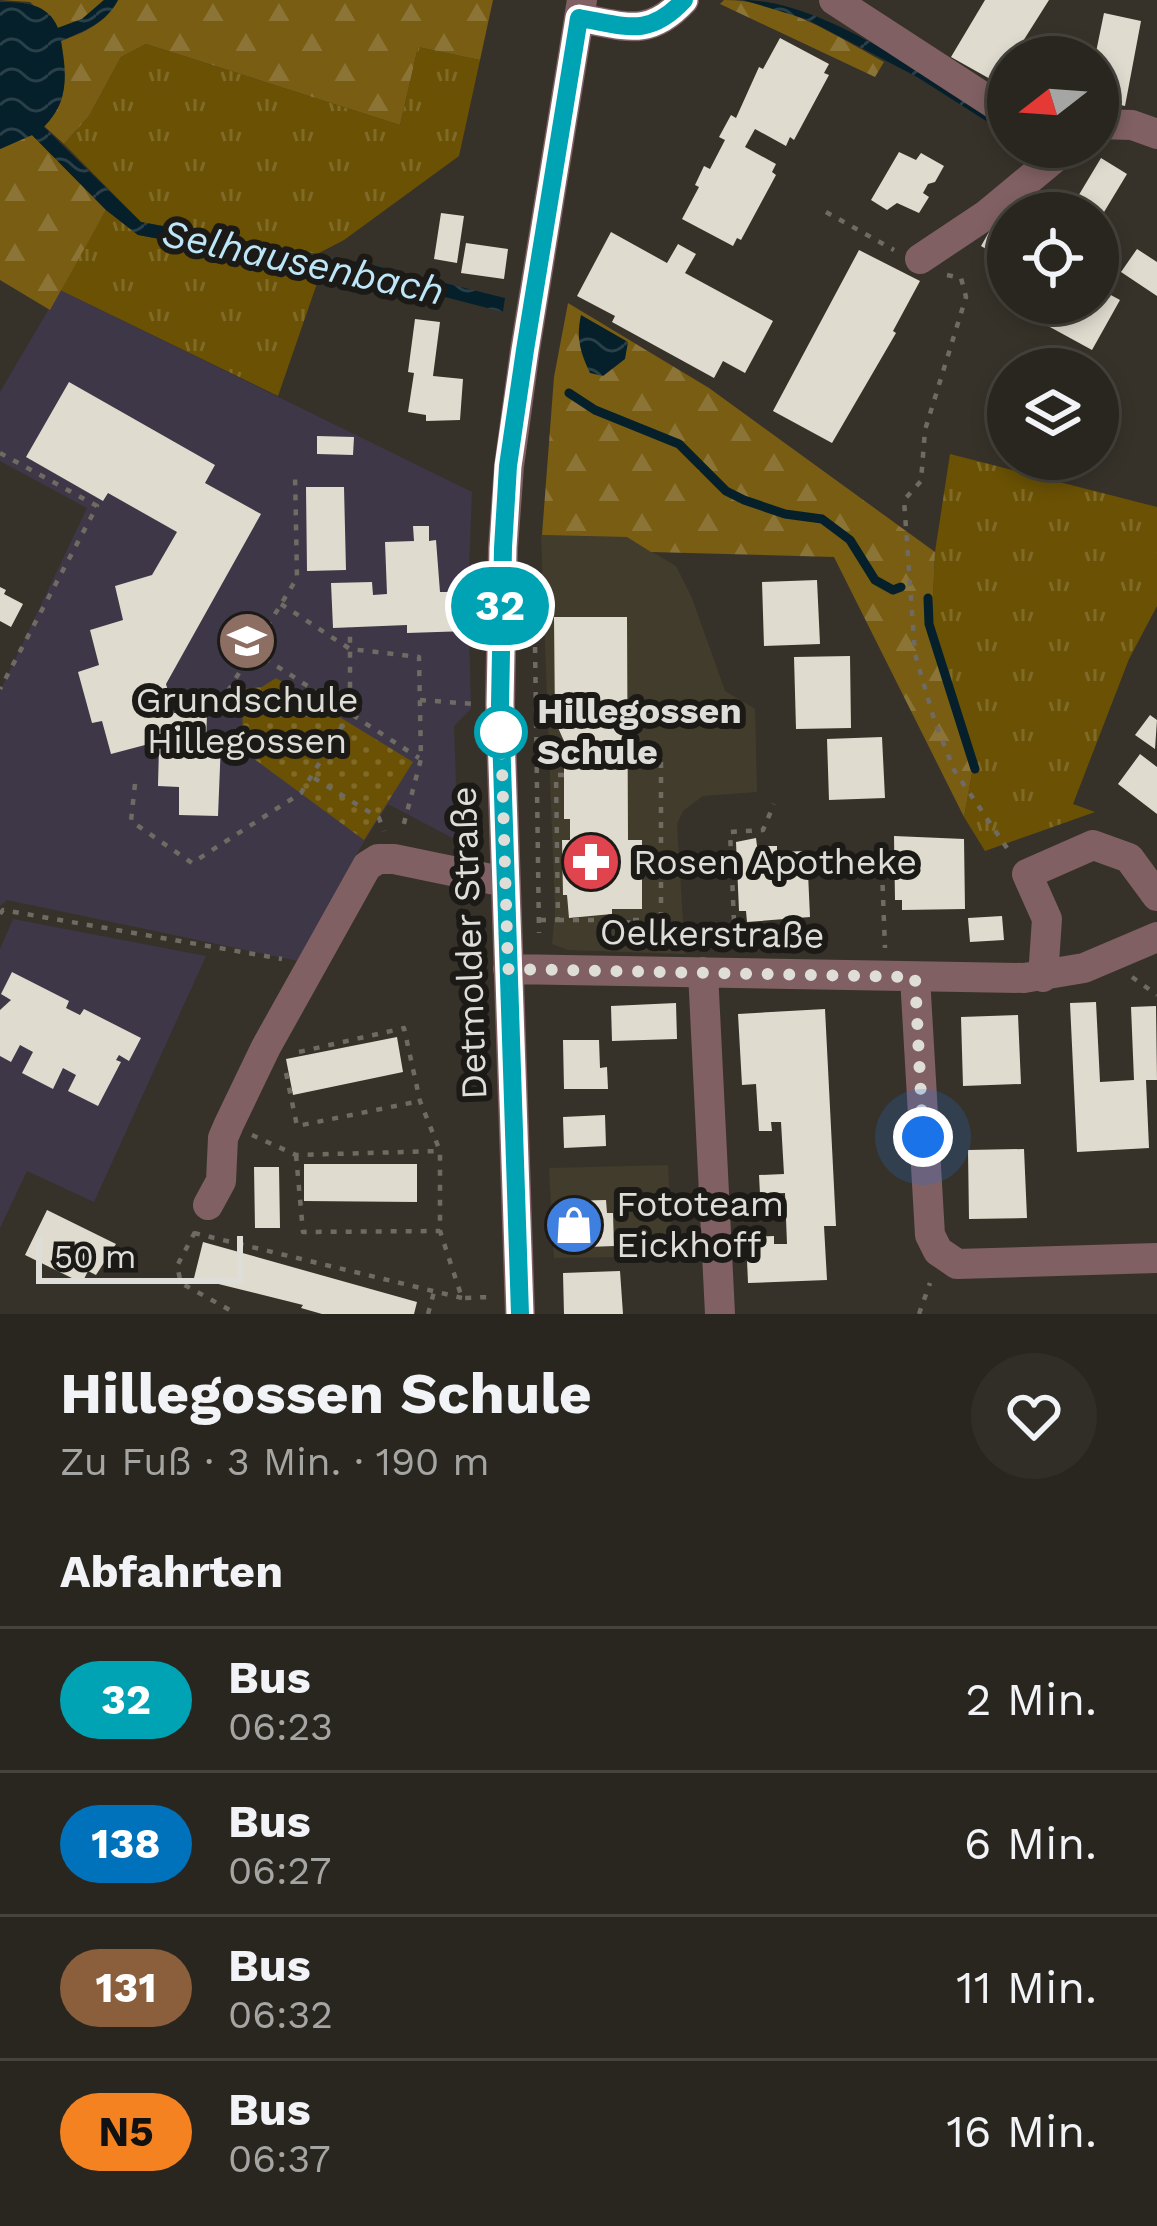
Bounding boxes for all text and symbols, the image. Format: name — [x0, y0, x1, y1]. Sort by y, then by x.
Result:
north arrow — [987, 36, 1119, 168]
map controls — [987, 36, 1119, 480]
button: locate — [987, 192, 1119, 324]
water label: Selhausenbach — [158, 210, 448, 314]
button: layers — [987, 348, 1119, 480]
line badge: 32 — [446, 567, 554, 645]
text: 32 — [475, 581, 525, 630]
school or university icon: Grundschule Hillegossen — [216, 610, 278, 672]
place label: Grundschule Hillegossen — [135, 679, 359, 762]
place label: Hillegossen Schule — [537, 690, 742, 773]
marker: Hillegossen Schule — [476, 707, 526, 757]
street label: Detmolder Straße — [443, 786, 495, 1100]
pharmacy icon: Rosen Apotheke — [560, 831, 622, 893]
place label: Rosen Apotheke — [633, 841, 917, 883]
street label: Oelkerstraße — [599, 911, 825, 957]
your location — [893, 1107, 953, 1167]
place label: Fototeam Eickhoff — [616, 1183, 784, 1266]
shop icon: Fototeam Eickhoff — [543, 1194, 605, 1256]
scale bar — [36, 1230, 243, 1283]
text: 50 m — [54, 1237, 136, 1276]
button: heart — [971, 1353, 1097, 1479]
text: Hillegossen Schule — [60, 1360, 592, 1427]
text: Zu Fuß · 3 Min. · 190 m — [60, 1439, 490, 1484]
text: Abfahrten — [60, 1545, 283, 1598]
text: Bus — [228, 1651, 311, 1704]
text: 2 Min. — [965, 1673, 1097, 1726]
text: 32 — [101, 1675, 151, 1724]
text: 06:23 — [228, 1704, 333, 1749]
text: Bus — [228, 1795, 311, 1848]
text: 6 Min. — [964, 1817, 1097, 1870]
text: 138 — [91, 1819, 161, 1868]
text: 06:27 — [228, 1848, 331, 1893]
text: Bus — [228, 1939, 311, 1992]
text: 11 Min. — [956, 1961, 1097, 2014]
text: 131 — [95, 1963, 157, 2012]
text: 06:32 — [228, 1992, 333, 2037]
text: Bus — [228, 2083, 311, 2136]
text: 16 Min. — [947, 2105, 1097, 2158]
text: N5 — [98, 2107, 154, 2156]
text: 06:37 — [228, 2136, 331, 2181]

